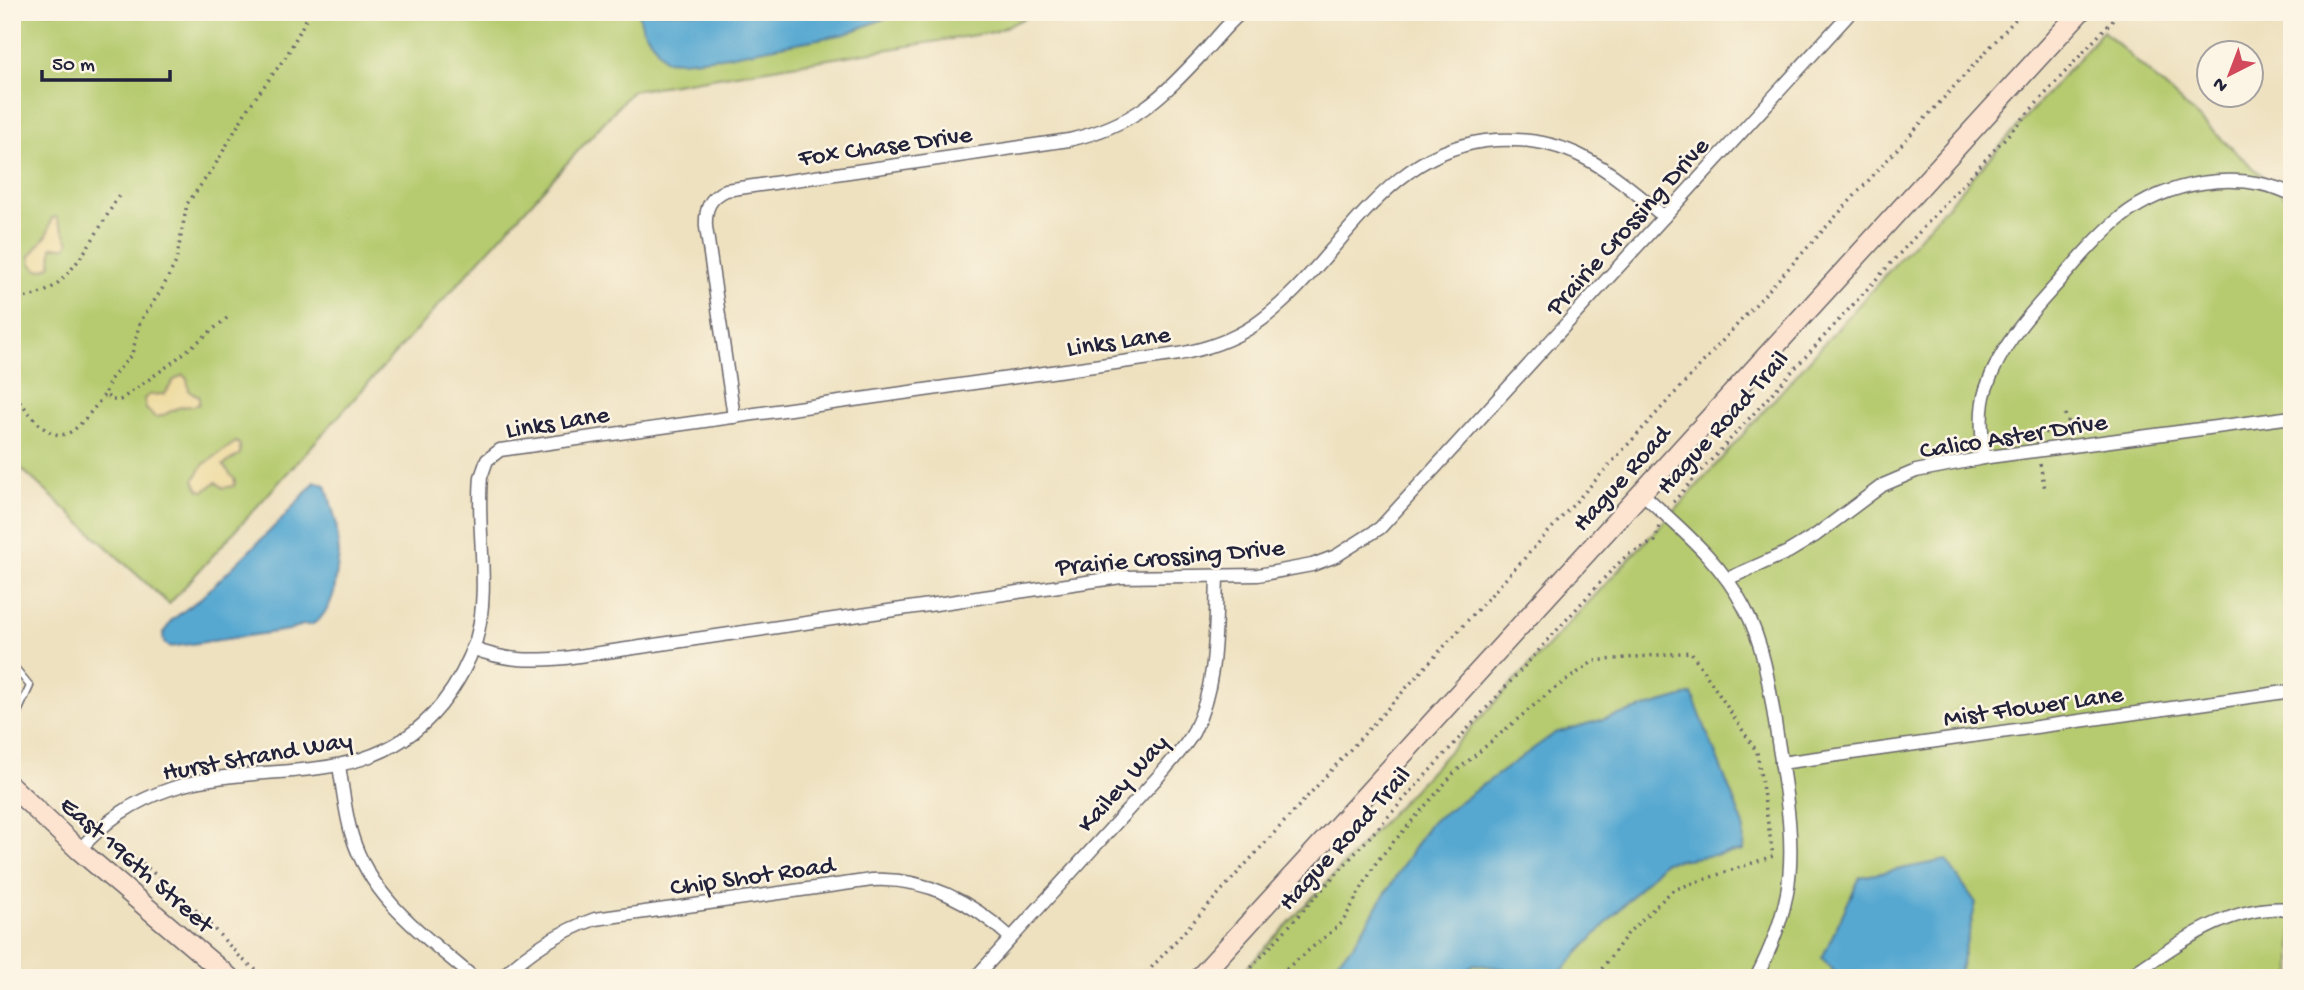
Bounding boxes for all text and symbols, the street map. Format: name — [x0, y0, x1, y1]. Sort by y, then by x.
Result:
scale bar — [42, 38, 170, 82]
north arrow — [2196, 38, 2266, 108]
text: 50 m — [52, 54, 95, 79]
text: N — [2209, 71, 2233, 97]
street label: Fox Chase Drive — [796, 121, 975, 176]
street label: Prairie Crossing Drive — [1540, 132, 1718, 324]
street label: Links Lane — [1065, 321, 1173, 366]
street label: Hague Road Trail — [1651, 345, 1797, 503]
street label: Links Lane — [504, 401, 612, 448]
street label: Calico Aster Drive — [1918, 408, 2110, 469]
street label: Hague Road — [1567, 419, 1680, 540]
street label: Prairie Crossing Drive — [1054, 534, 1287, 585]
street label: Mist Flower Lane — [1942, 680, 2126, 736]
street label: Hurst Strand Way — [161, 726, 355, 790]
street label: Kailey Way — [1072, 729, 1177, 841]
street label: Hague Road Trail — [1273, 761, 1419, 919]
street label: East 196th Street — [52, 791, 220, 943]
street label: Chip Shot Road — [668, 851, 839, 905]

